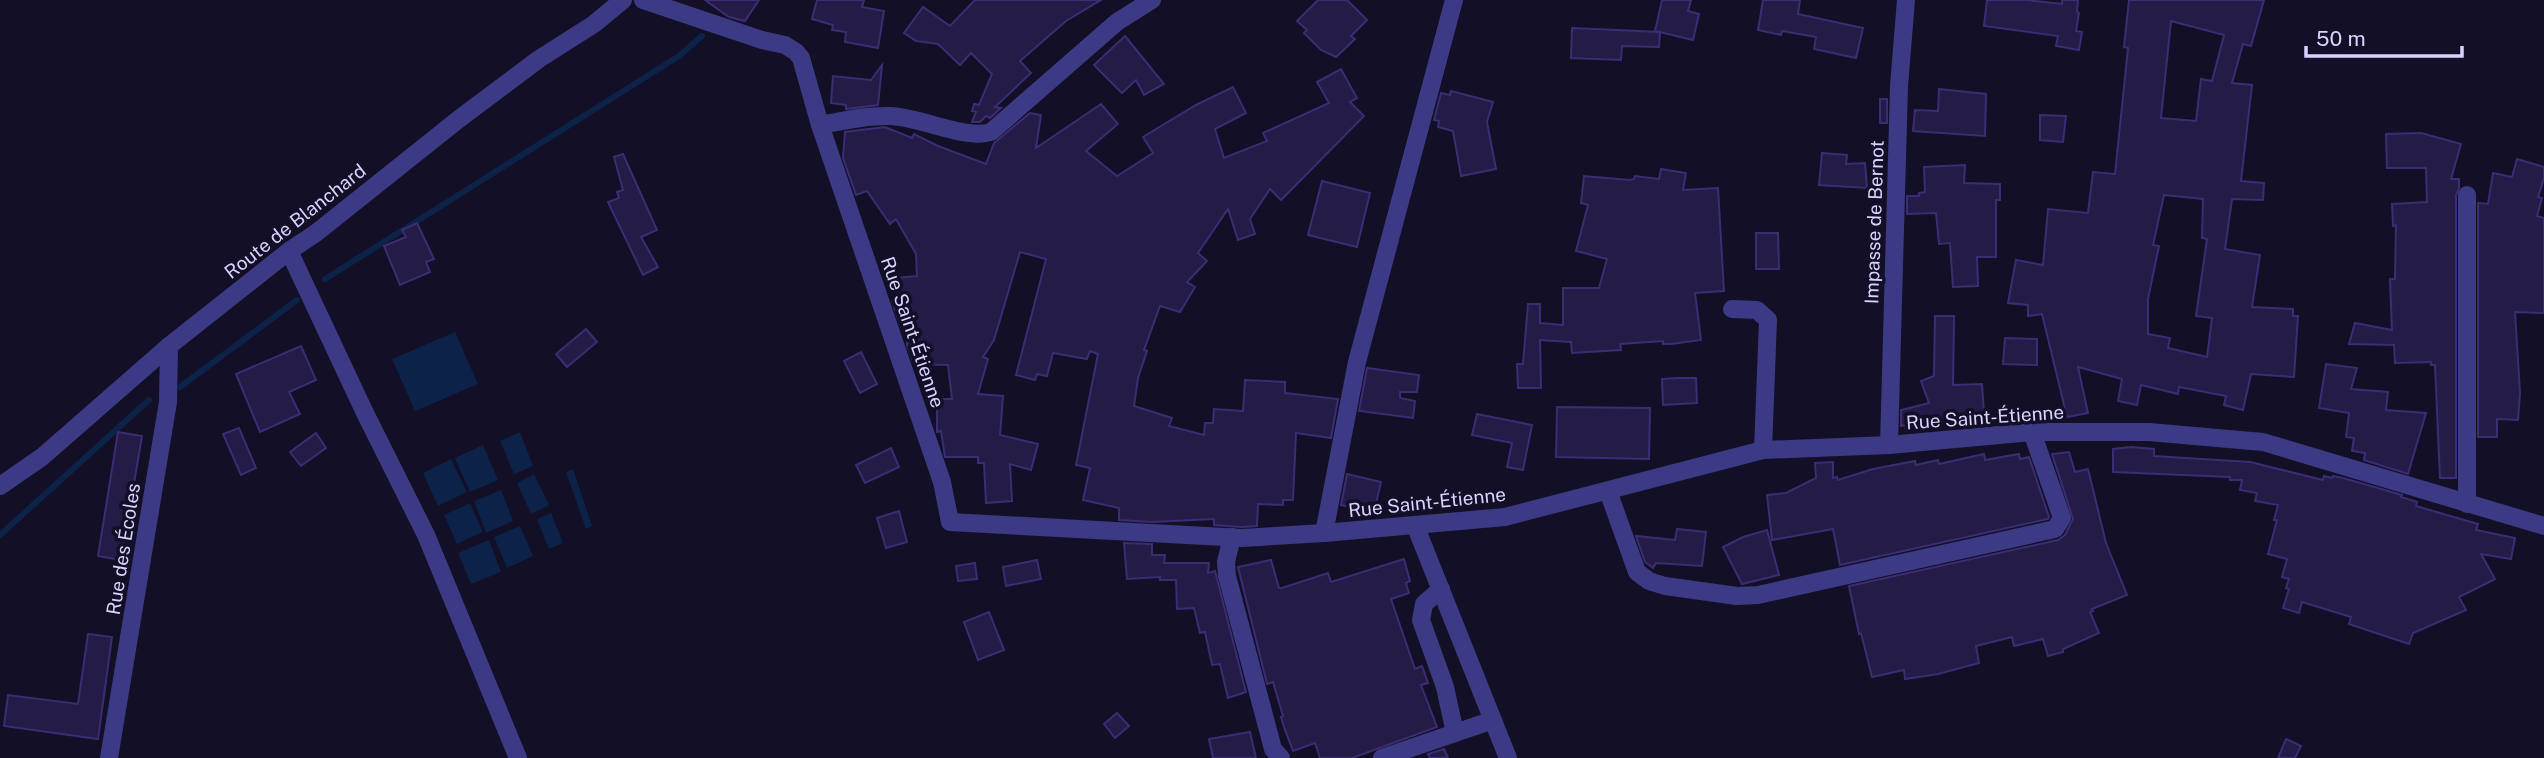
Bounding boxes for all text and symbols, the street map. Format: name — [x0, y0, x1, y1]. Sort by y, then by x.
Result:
scale bar — [2306, 14, 2462, 58]
text: 50 m — [2316, 26, 2366, 51]
street label: Impasse de Bernot — [1860, 140, 1888, 304]
street label: Route de Blanchard — [220, 159, 370, 283]
street label: Rue Saint-Étienne — [877, 254, 949, 410]
street label: Rue Saint-Étienne — [1905, 401, 2065, 433]
street label: Rue des Écoles — [102, 481, 144, 617]
street label: Rue Saint-Étienne — [1347, 483, 1507, 521]

